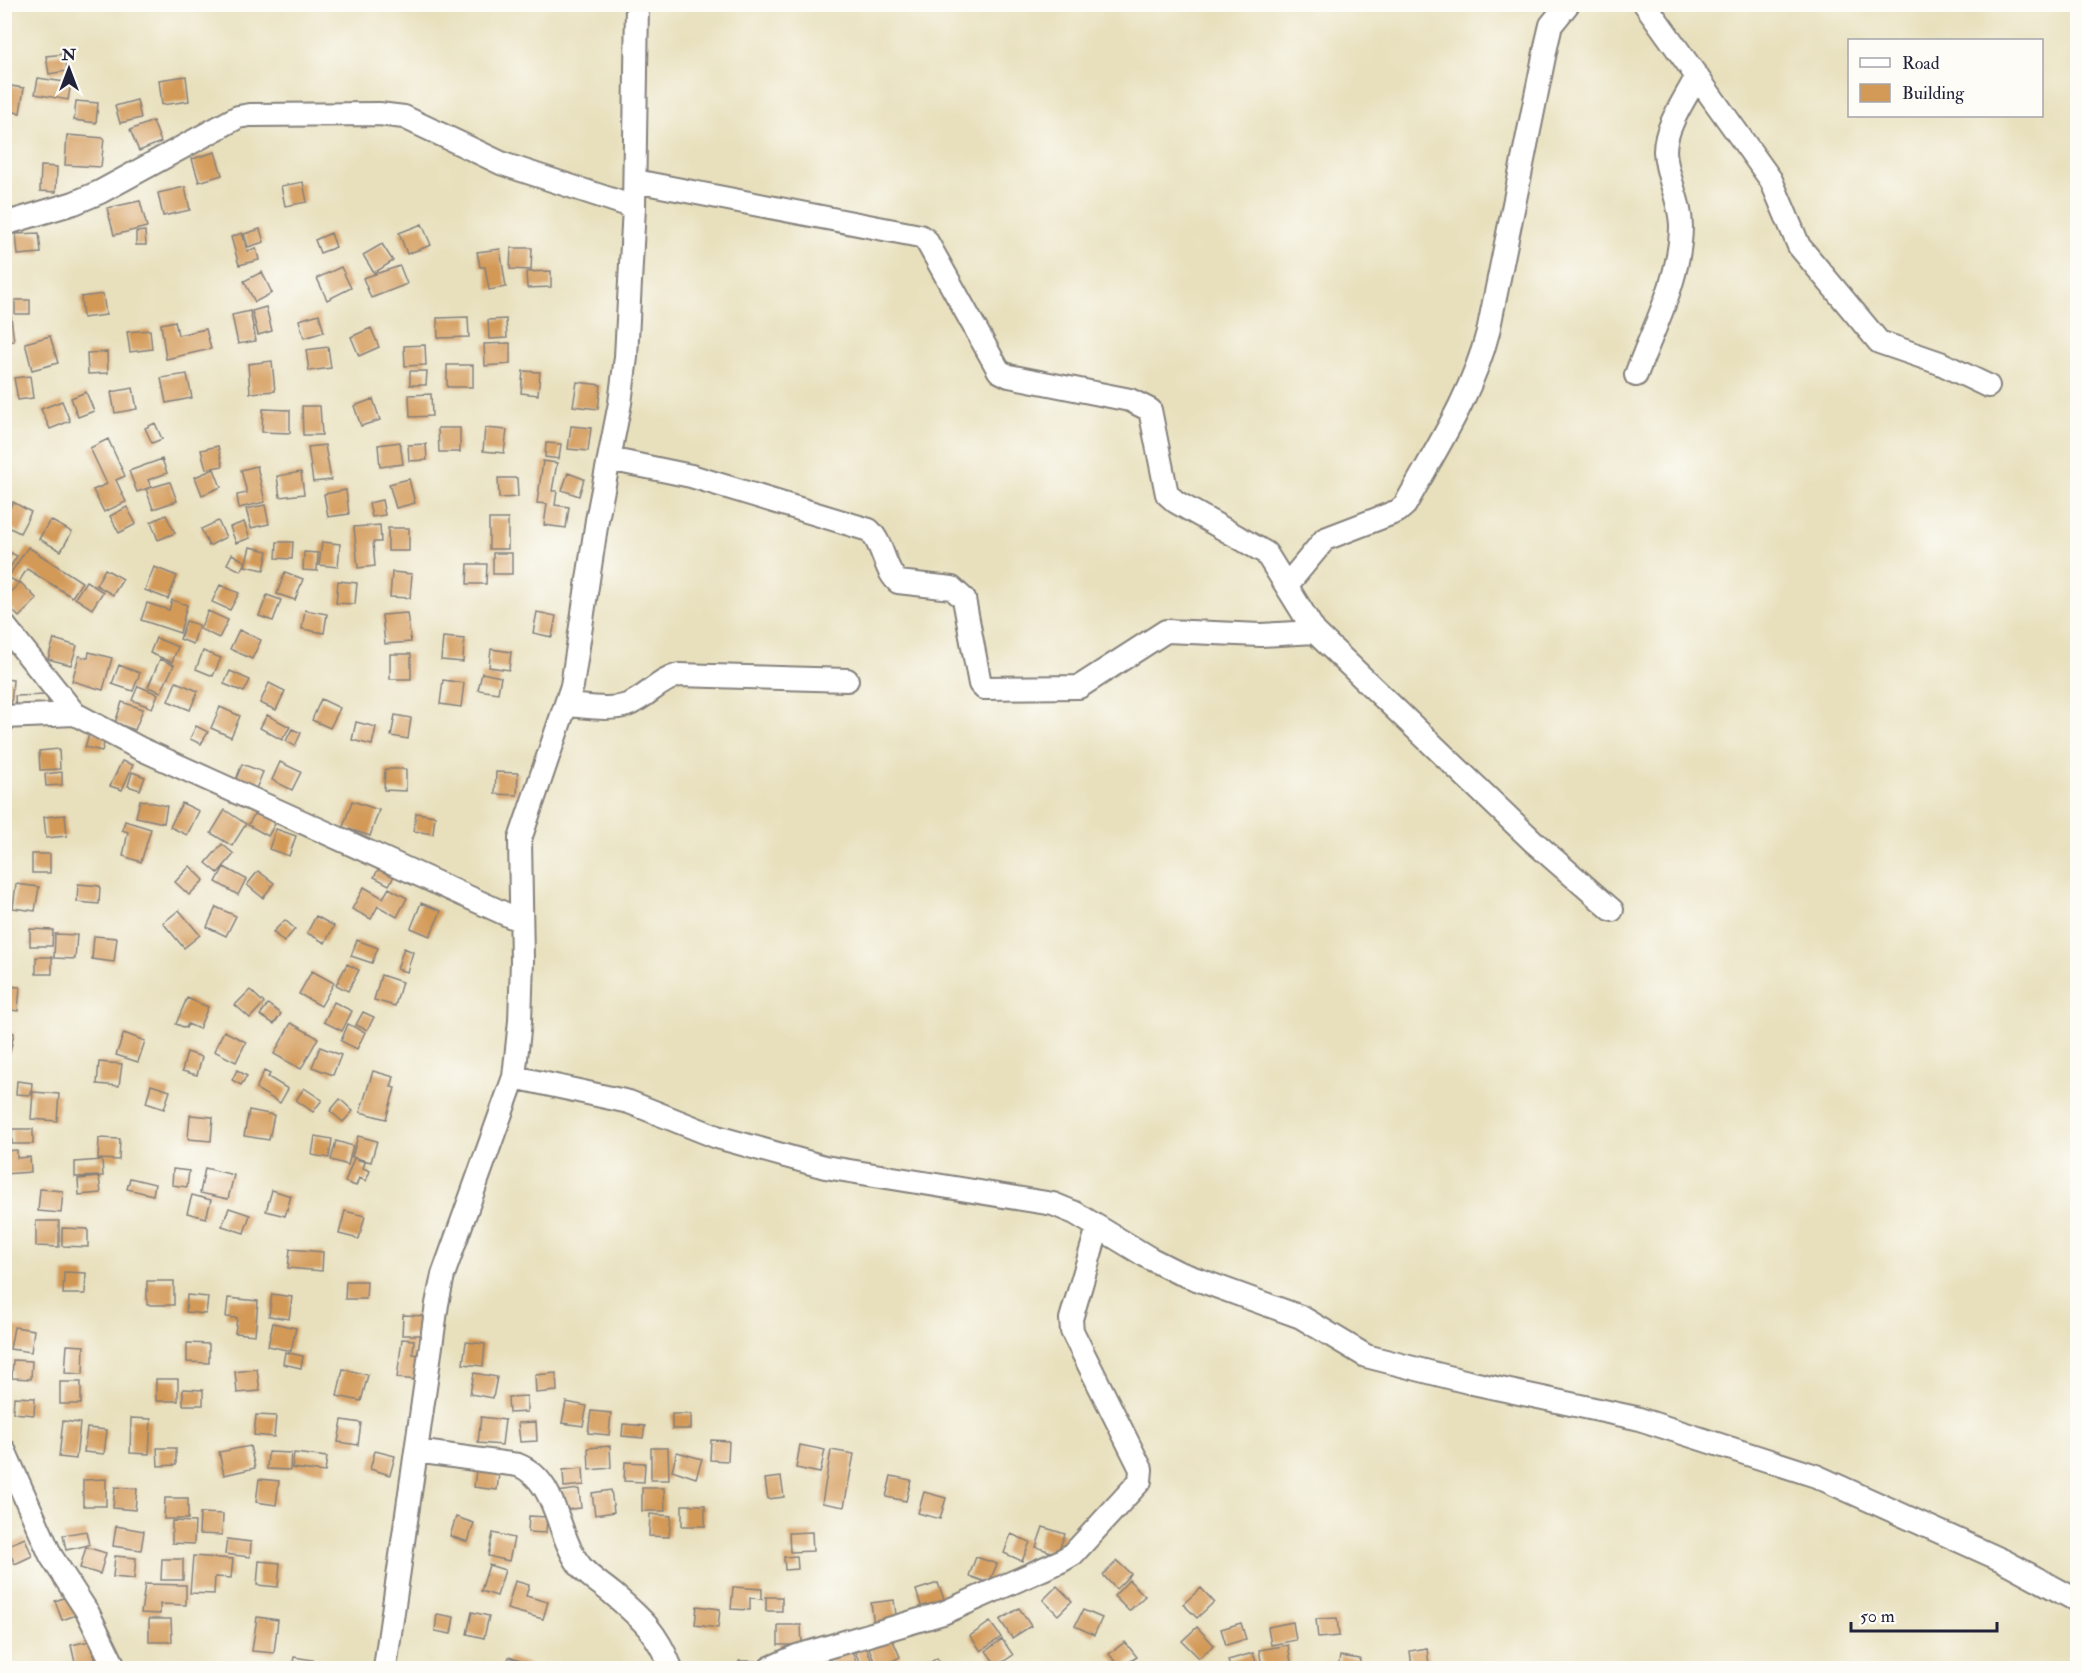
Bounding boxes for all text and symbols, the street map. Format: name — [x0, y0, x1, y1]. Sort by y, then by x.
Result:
north arrow — [39, 39, 99, 99]
legend — [1848, 39, 2043, 117]
text: N — [61, 45, 77, 65]
text: Road — [1902, 52, 1940, 75]
text: Building — [1902, 82, 1965, 105]
scale bar — [1851, 1595, 1996, 1633]
text: 50 m — [1860, 1605, 1895, 1628]

